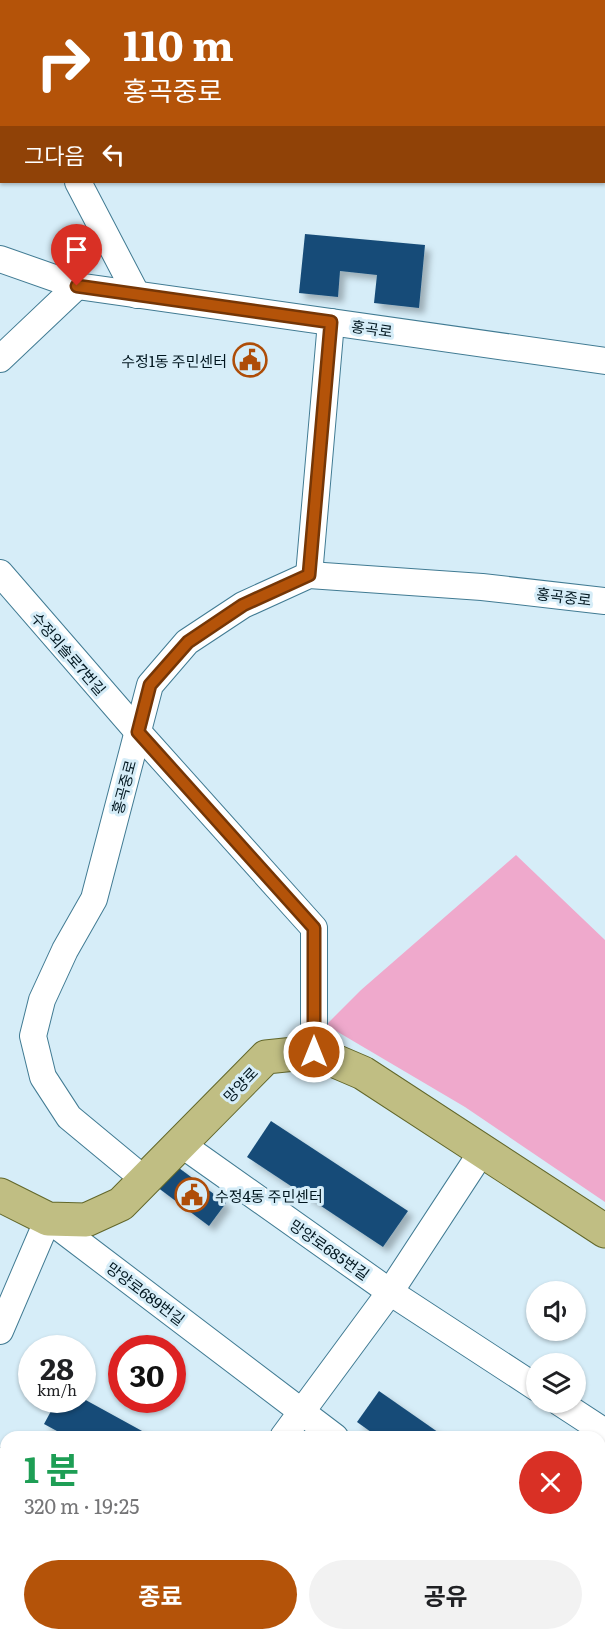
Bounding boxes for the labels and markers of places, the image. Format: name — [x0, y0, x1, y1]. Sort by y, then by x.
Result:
pin — [51, 224, 102, 286]
public building icon: 수정1동 주민센터 — [232, 342, 268, 378]
place label: 수정1동 주민센터 — [121, 349, 227, 372]
public building icon: 수정4동 주민센터 — [174, 1177, 210, 1213]
place label: 수정4동 주민센터 — [215, 1184, 323, 1207]

